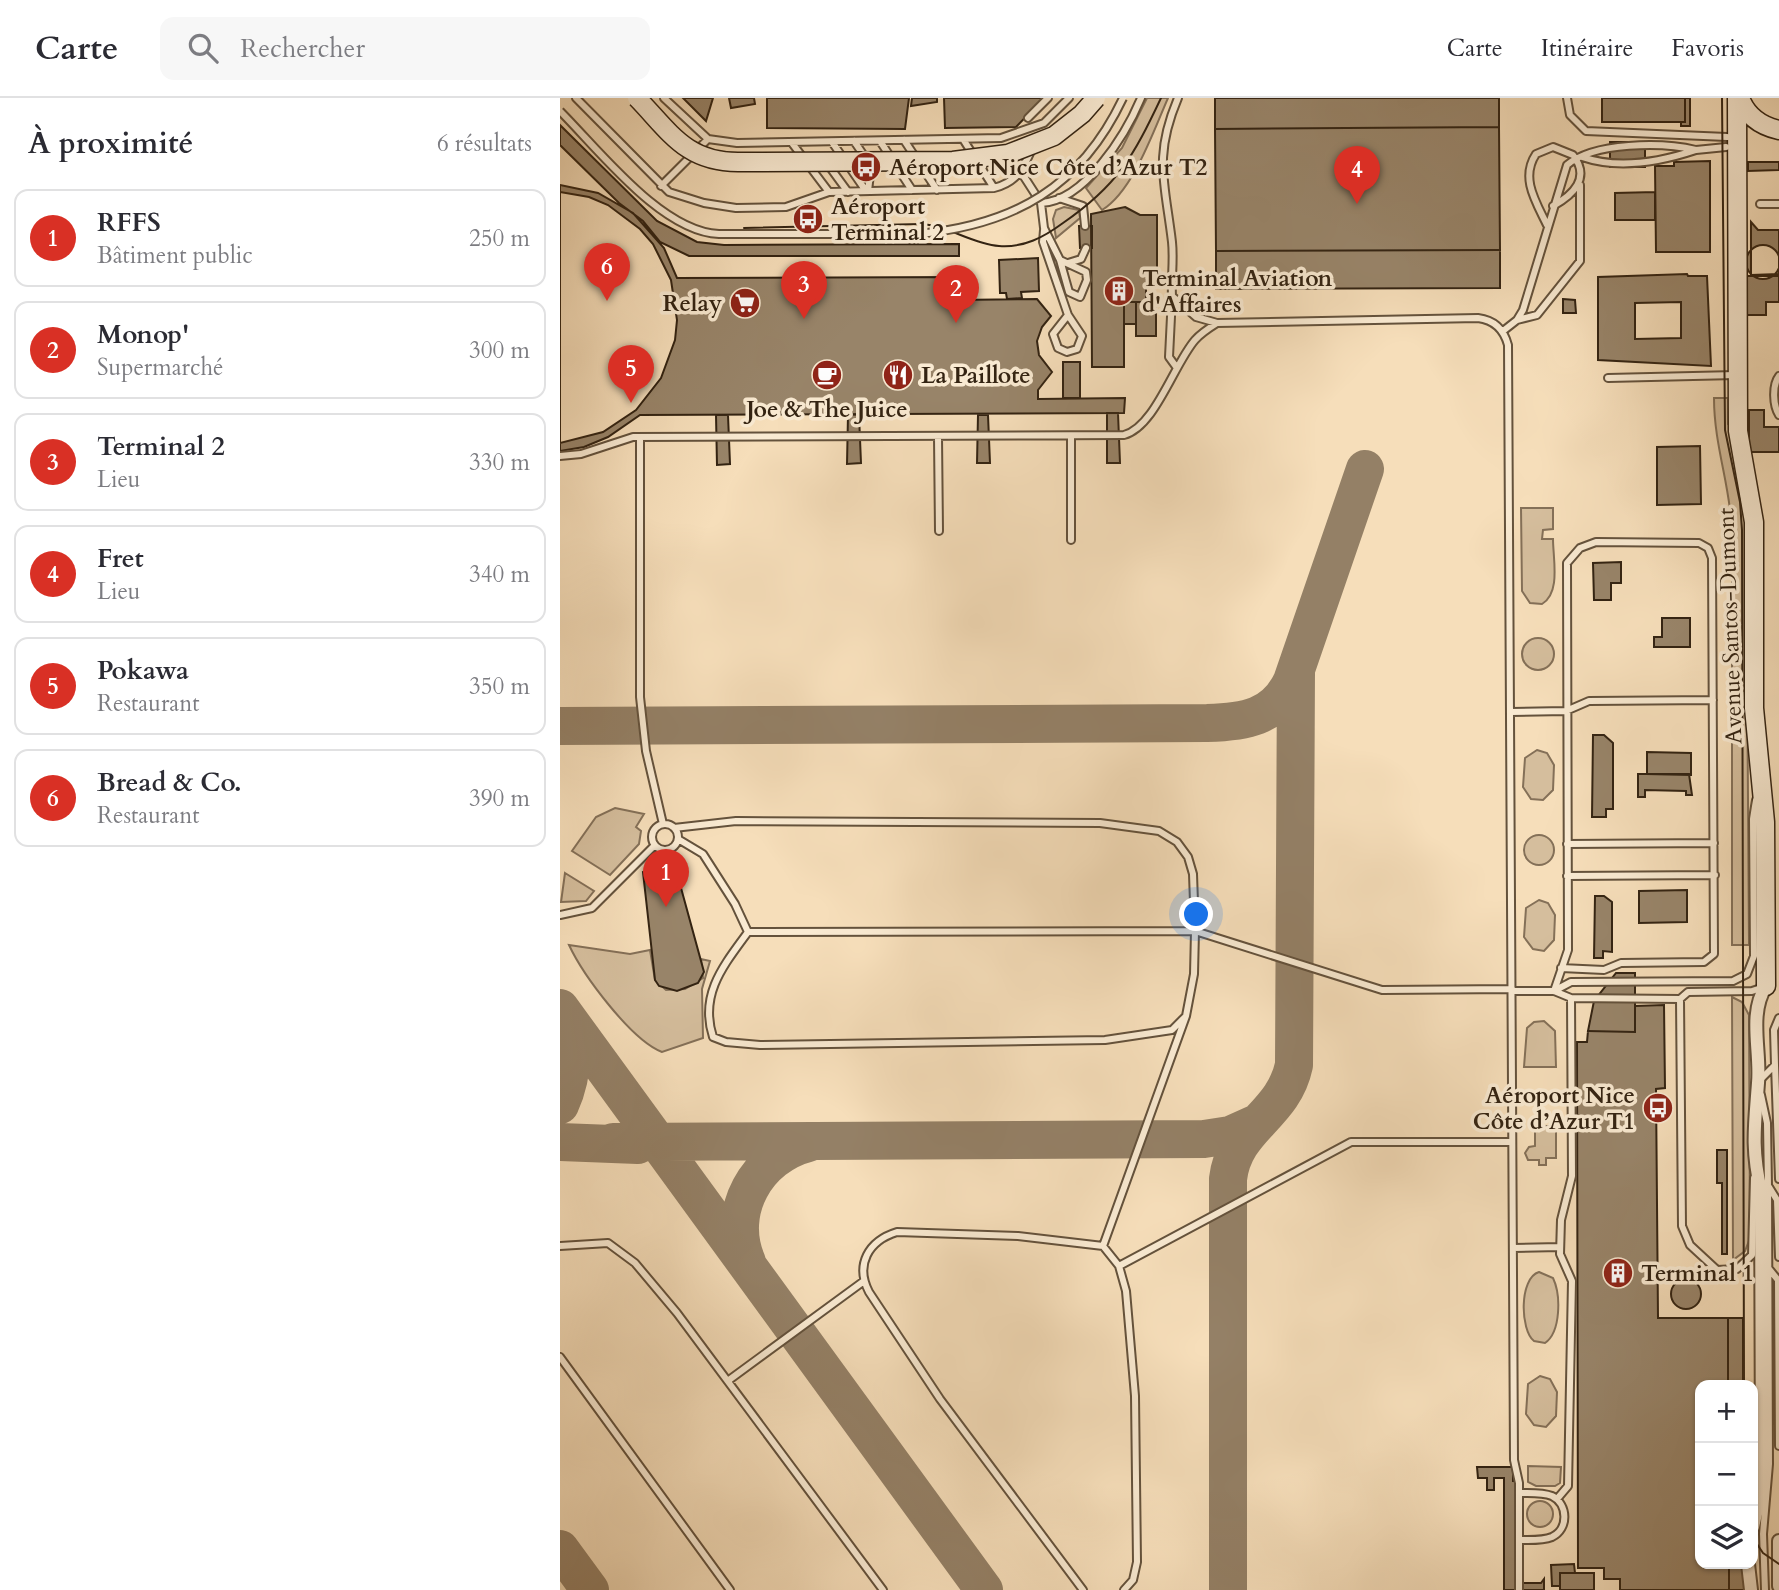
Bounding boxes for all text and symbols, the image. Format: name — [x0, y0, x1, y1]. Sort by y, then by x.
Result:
search box — [160, 17, 650, 80]
text: Carte — [35, 26, 118, 71]
icon: search — [184, 29, 222, 67]
text: Rechercher — [240, 31, 365, 66]
text: Carte — [1447, 32, 1503, 65]
text: Itinéraire — [1541, 32, 1633, 65]
text: Favoris — [1671, 32, 1744, 65]
text: À proximité — [28, 123, 193, 164]
text: 6 résultats — [437, 128, 532, 159]
pin: 4 — [1334, 146, 1380, 204]
bus stop icon: Aéroport Nice Côte d’Azur T2 — [849, 150, 883, 184]
place label: Aéroport Nice Côte d’Azur T2 — [889, 152, 1208, 183]
place label: Aéroport Terminal 2 — [831, 191, 944, 248]
bus stop icon: Aéroport Terminal 2 — [791, 202, 825, 236]
text: RFFS — [97, 205, 161, 240]
text: 1 — [47, 223, 59, 254]
text: 250 m — [469, 223, 530, 254]
text: Bâtiment public — [97, 240, 253, 271]
pin: 6 — [584, 243, 630, 301]
pin: 3 — [781, 261, 827, 319]
place label: Terminal Aviation d'Affaires — [1142, 263, 1333, 320]
pin: 2 — [933, 265, 979, 323]
building icon: Terminal Aviation d'Affaires — [1102, 274, 1136, 308]
supermarket icon: Relay — [728, 286, 762, 320]
place label: Relay — [662, 288, 722, 319]
text: Monop' — [97, 317, 189, 352]
text: 2 — [47, 335, 59, 366]
text: 300 m — [469, 335, 530, 366]
pin: 5 — [608, 345, 654, 403]
text: Supermarché — [97, 352, 224, 383]
cafe icon: Joe & The Juice — [810, 358, 844, 392]
restaurant icon: La Paillote — [881, 358, 915, 392]
place label: La Paillote — [921, 360, 1031, 391]
place label: Joe & The Juice — [743, 394, 908, 425]
text: Terminal 2 — [97, 429, 225, 464]
text: 3 — [47, 447, 59, 478]
text: 330 m — [469, 447, 530, 478]
text: Lieu — [97, 464, 140, 495]
street label: Avenue Santos-Dumont — [1710, 507, 1750, 745]
text: Fret — [97, 541, 144, 576]
text: 4 — [47, 559, 59, 590]
text: 340 m — [469, 559, 530, 590]
text: Lieu — [97, 576, 140, 607]
text: Pokawa — [97, 653, 189, 688]
text: 5 — [47, 671, 59, 702]
text: 350 m — [469, 671, 530, 702]
text: Restaurant — [97, 688, 200, 719]
text: Bread & Co. — [97, 765, 242, 800]
text: 6 — [47, 783, 59, 814]
text: 390 m — [469, 783, 530, 814]
text: Restaurant — [97, 800, 200, 831]
pin: 1 — [643, 849, 689, 907]
your location — [1179, 897, 1213, 931]
place label: Aéroport Nice Côte d’Azur T1 — [1473, 1080, 1635, 1137]
bus stop icon: Aéroport Nice Côte d’Azur T1 — [1641, 1091, 1675, 1125]
building icon: Terminal 1 — [1601, 1256, 1635, 1290]
place label: Terminal 1 — [1641, 1258, 1754, 1289]
map controls — [1695, 1380, 1758, 1569]
button: + — [1695, 1380, 1758, 1443]
button: − — [1695, 1443, 1758, 1506]
button: layers — [1695, 1506, 1758, 1569]

